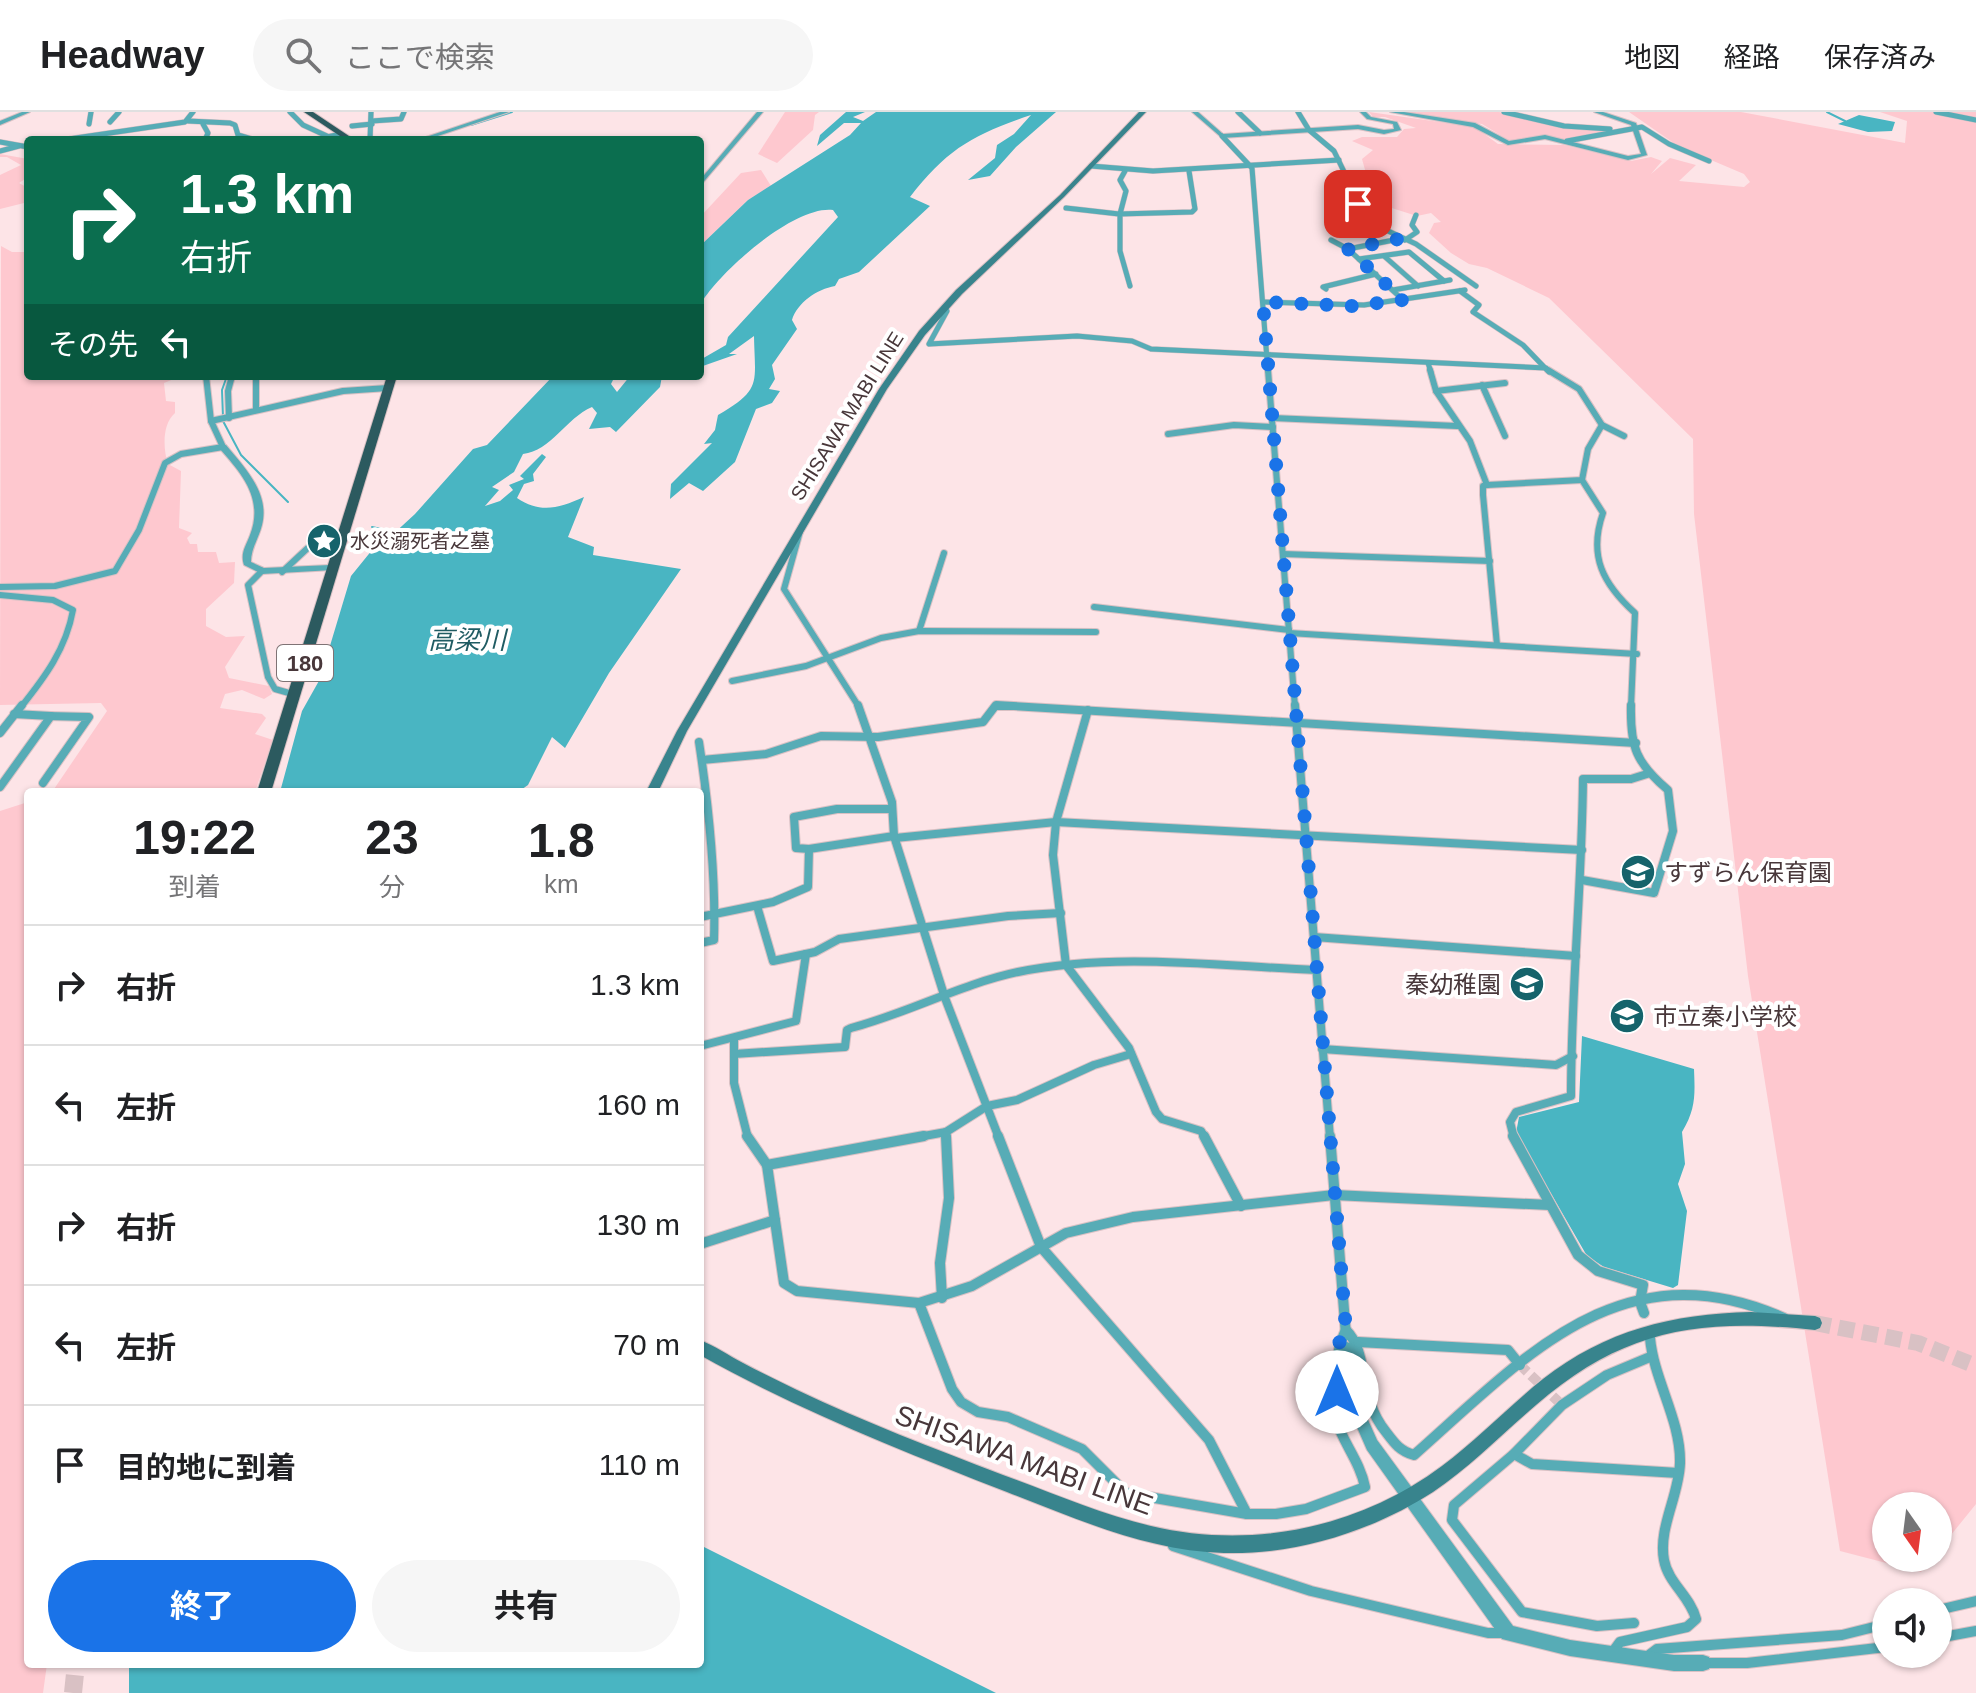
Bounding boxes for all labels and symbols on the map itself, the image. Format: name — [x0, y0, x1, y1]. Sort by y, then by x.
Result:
pin — [1324, 170, 1392, 238]
street label: SHISAWA MABI LINE — [786, 328, 908, 504]
place icon: 水災溺死者之墓 — [305, 522, 343, 560]
place label: 水災溺死者之墓 — [350, 530, 490, 552]
water label: 高梁川 — [428, 625, 509, 655]
road number: 180 — [277, 645, 333, 681]
school or university icon: すずらん保育園 — [1619, 853, 1657, 891]
place label: すずらん保育園 — [1664, 859, 1832, 886]
school or university icon: 秦幼稚園 — [1508, 965, 1546, 1003]
place label: 秦幼稚園 — [1405, 971, 1501, 998]
school or university icon: 市立秦小学校 — [1608, 997, 1646, 1035]
place label: 市立秦小学校 — [1653, 1003, 1797, 1030]
position arrow — [1295, 1350, 1379, 1434]
street label: SHISAWA MABI LINE — [891, 1399, 1157, 1521]
north arrow — [1872, 1492, 1952, 1572]

